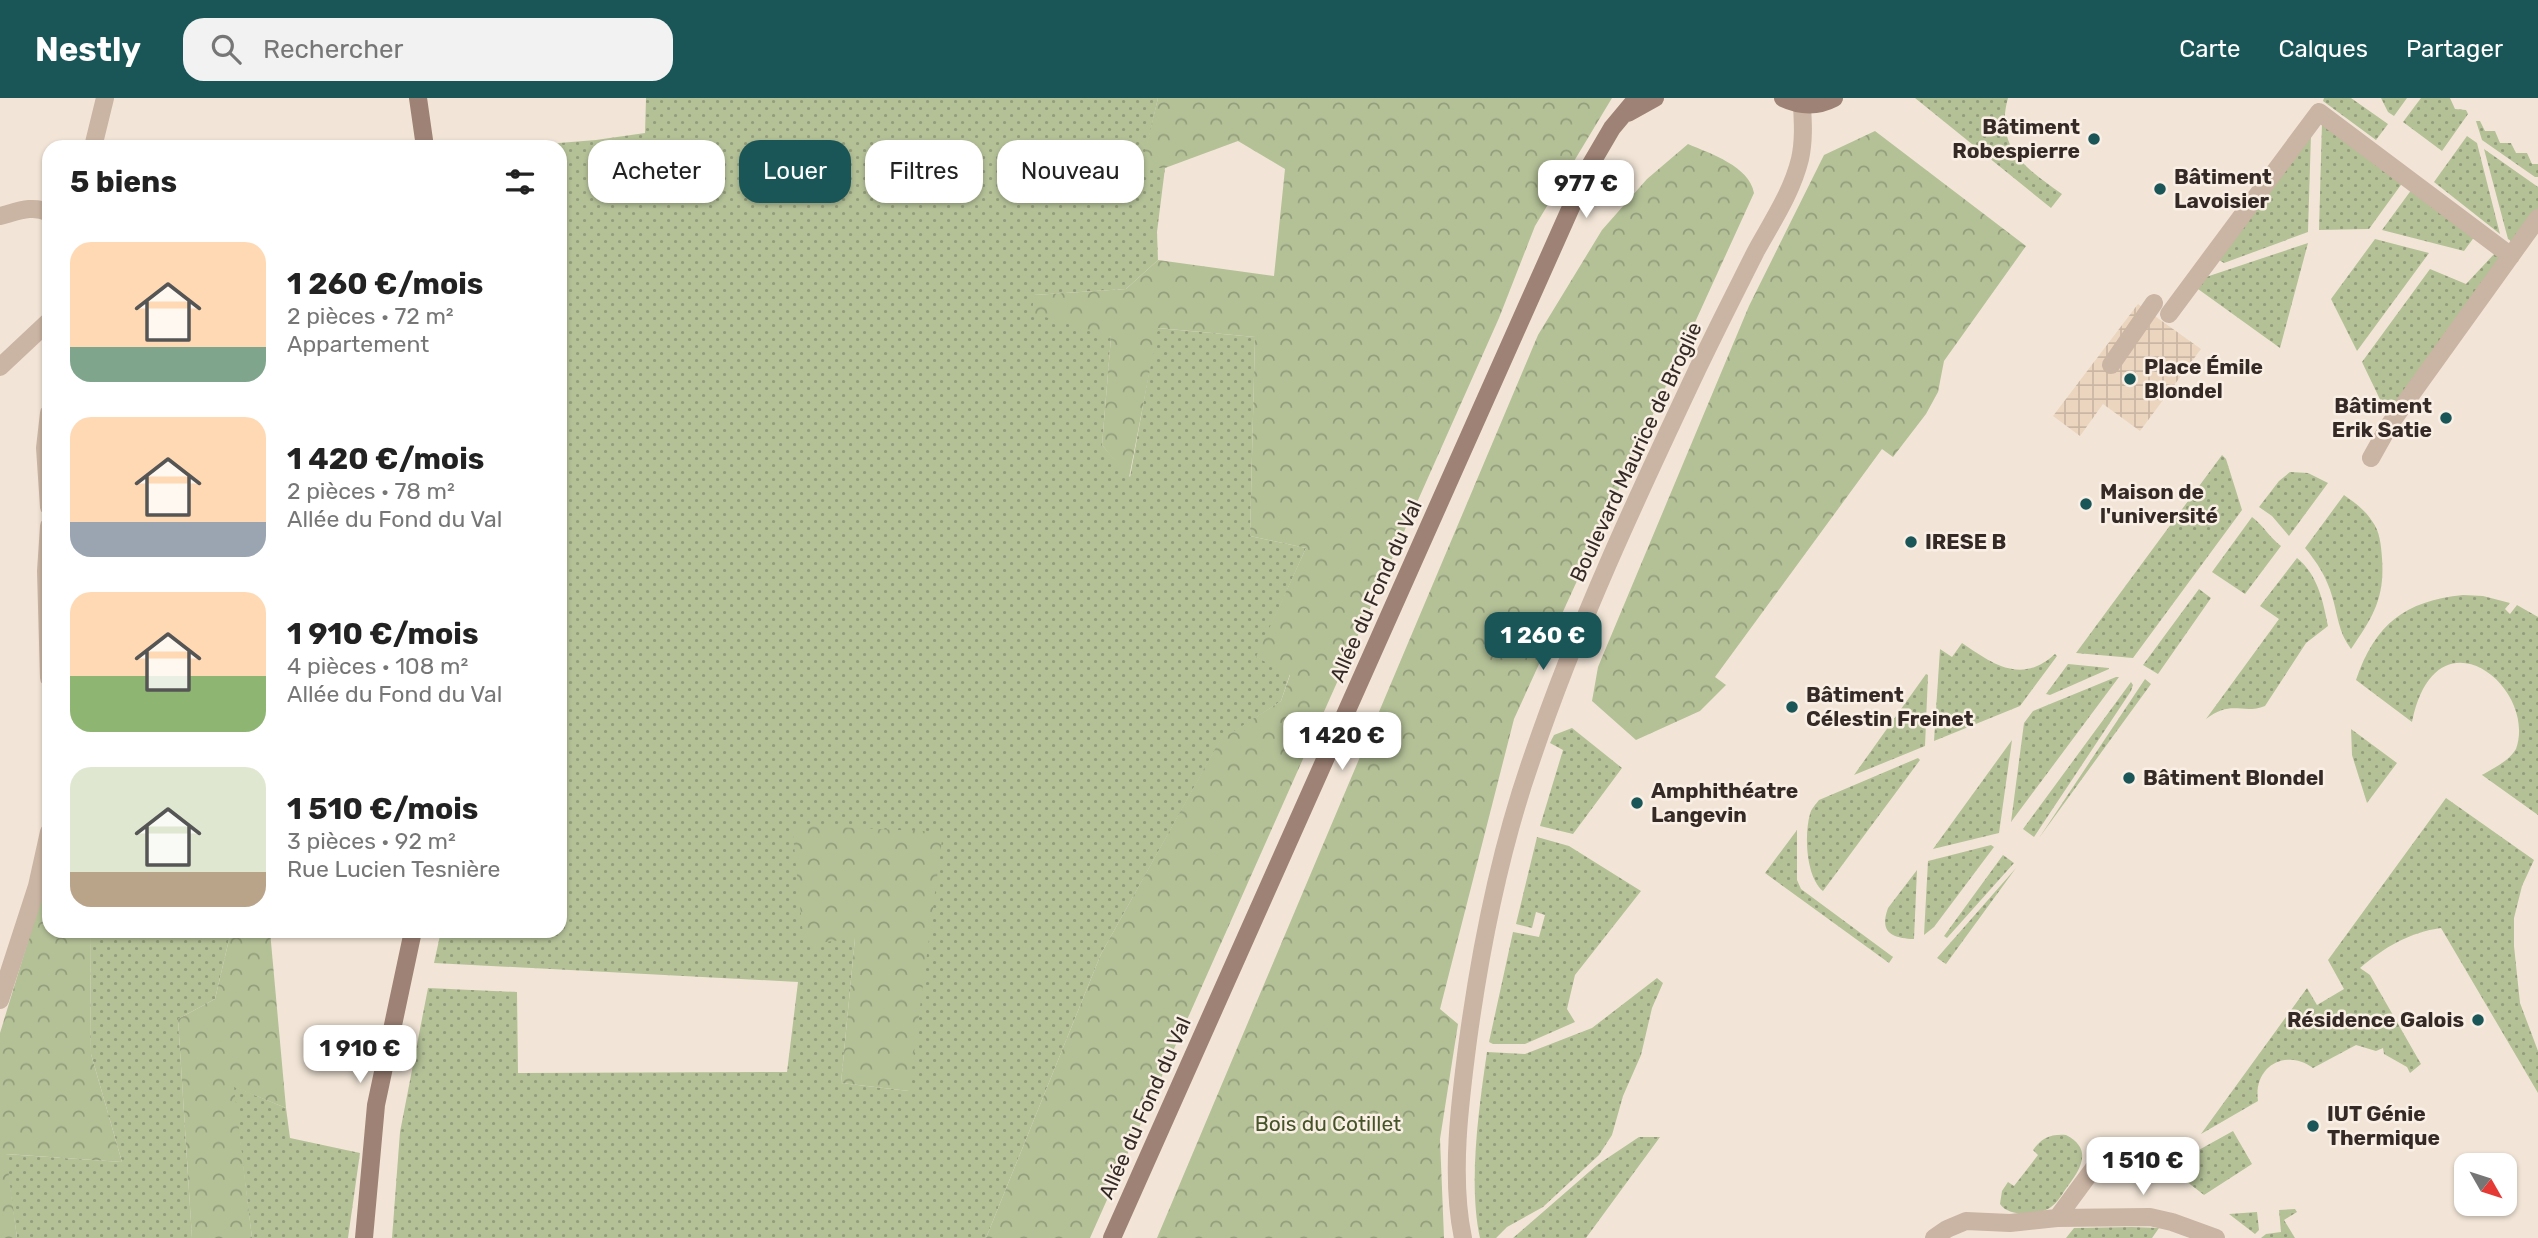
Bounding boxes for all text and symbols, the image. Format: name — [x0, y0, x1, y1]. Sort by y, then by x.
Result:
search box — [183, 18, 673, 81]
text: Nestly — [35, 30, 141, 69]
icon: search — [207, 30, 245, 68]
text: Rechercher — [263, 34, 403, 65]
text: Carte — [2179, 35, 2240, 63]
text: Calques — [2278, 35, 2368, 63]
text: Partager — [2406, 35, 2503, 63]
place label: Bâtiment Robespierre — [1952, 114, 2080, 163]
marker: Bâtiment Robespierre — [2086, 131, 2102, 147]
chip: Acheter — [588, 140, 725, 203]
chip: Louer — [739, 140, 851, 203]
chip: Filtres — [865, 140, 983, 203]
chip: Nouveau — [997, 140, 1144, 203]
pin: 977 € — [1537, 160, 1635, 220]
icon: filters — [501, 163, 539, 201]
text: 5 biens — [70, 164, 177, 200]
place label: Bâtiment Lavoisier — [2174, 164, 2272, 213]
text: 977 € — [1554, 169, 1618, 197]
marker: Bâtiment Lavoisier — [2152, 181, 2168, 197]
text: 1 260 €/mois — [287, 266, 483, 302]
icon: home — [126, 270, 210, 354]
text: 2 pièces · 72 m² — [287, 302, 454, 330]
street label: Boulevard Maurice de Broglie — [1564, 318, 1707, 586]
text: Appartement — [287, 330, 429, 358]
place label: Place Émile Blondel — [2144, 354, 2263, 403]
marker: Place Émile Blondel — [2122, 371, 2138, 387]
place label: Bâtiment Erik Satie — [2332, 393, 2432, 442]
marker: Bâtiment Erik Satie — [2438, 410, 2454, 426]
text: 1 420 €/mois — [287, 441, 484, 477]
icon: home — [126, 445, 210, 529]
text: 2 pièces · 78 m² — [287, 477, 455, 505]
place label: Maison de l'université — [2100, 479, 2218, 528]
street label: Allée du Fond du Val — [1324, 496, 1427, 686]
marker: Maison de l'université — [2078, 496, 2094, 512]
text: Allée du Fond du Val — [287, 505, 502, 533]
place label: IRESE B — [1925, 529, 2006, 554]
marker: IRESE B — [1903, 534, 1919, 550]
pin: 1 260 € — [1478, 612, 1608, 672]
text: 1 910 €/mois — [287, 616, 479, 652]
icon: home — [126, 620, 210, 704]
text: 1 260 € — [1501, 621, 1585, 649]
text: 4 pièces · 108 m² — [287, 652, 468, 680]
text: Allée du Fond du Val — [287, 680, 502, 708]
place label: Bâtiment Célestin Freinet — [1806, 682, 1974, 731]
marker: Bâtiment Célestin Freinet — [1784, 699, 1800, 715]
pin: 1 420 € — [1277, 712, 1407, 772]
text: 1 420 € — [1299, 721, 1385, 749]
place label: Bâtiment Blondel — [2143, 765, 2324, 790]
marker: Bâtiment Blondel — [2121, 770, 2137, 786]
place label: Amphithéatre Langevin — [1651, 778, 1798, 827]
text: 1 510 €/mois — [287, 791, 478, 827]
icon: home — [126, 795, 210, 879]
marker: Amphithéatre Langevin — [1629, 795, 1645, 811]
text: 3 pièces · 92 m² — [287, 827, 456, 855]
text: Rue Lucien Tesnière — [287, 855, 501, 883]
place label: Résidence Galois — [2287, 1007, 2464, 1032]
marker: Résidence Galois — [2470, 1012, 2486, 1028]
street label: Allée du Fond du Val — [1093, 1013, 1196, 1203]
pin: 1 910 € — [295, 1026, 425, 1085]
text: 1 910 € — [319, 1034, 401, 1062]
place label: IUT Génie Thermique — [2327, 1101, 2440, 1150]
park label: Bois du Cotillet — [1255, 1111, 1401, 1136]
marker: IUT Génie Thermique — [2305, 1118, 2321, 1134]
pin: 1 510 € — [2078, 1138, 2208, 1197]
text: 1 510 € — [2102, 1146, 2184, 1174]
north arrow — [2454, 1153, 2516, 1216]
map controls — [2454, 1153, 2517, 1216]

